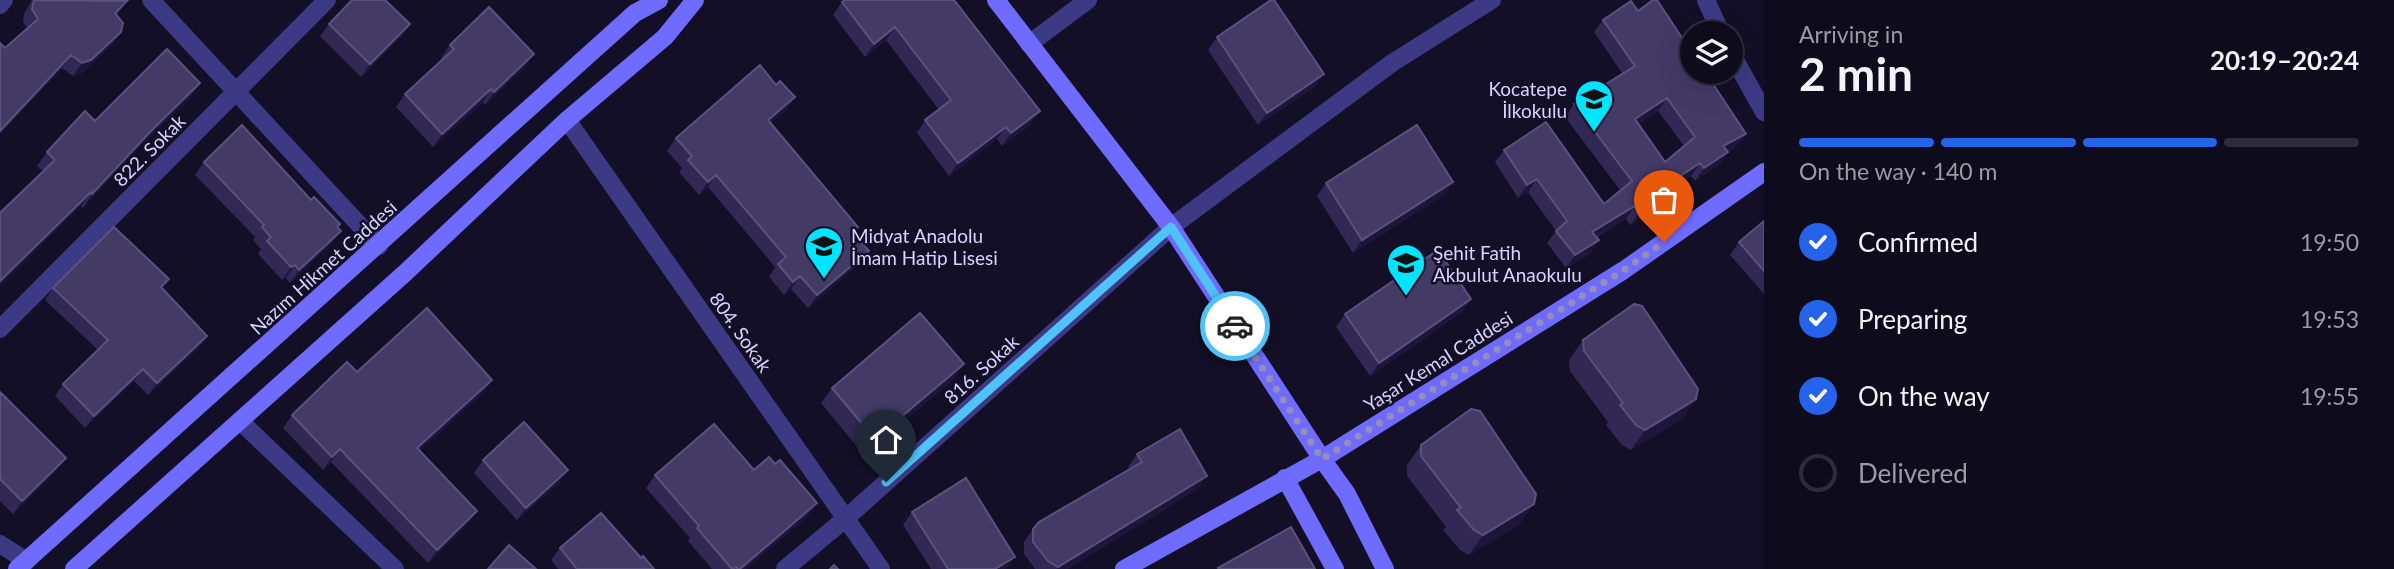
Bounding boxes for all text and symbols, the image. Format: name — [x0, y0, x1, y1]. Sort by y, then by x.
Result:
text: Arriving in — [1799, 20, 1903, 48]
map controls — [1680, 21, 1743, 84]
button: layers — [1680, 21, 1743, 84]
text: 20:19–20:24 — [2210, 44, 2359, 76]
text: 2 min — [1799, 46, 1913, 101]
place label: Kocatepe İlkokulu — [1488, 77, 1567, 122]
school or university icon: Kocatepe İlkokulu — [1573, 78, 1615, 133]
street label: 822. Sokak — [108, 109, 190, 191]
text: On the way · 140 m — [1799, 157, 1998, 185]
pin — [1634, 170, 1694, 242]
icon: bag — [1645, 181, 1683, 219]
street label: Nazım Hikmet Caddesi — [245, 195, 401, 339]
icon: check — [1799, 223, 1837, 261]
place label: Midyat Anadolu İmam Hatip Lisesi — [851, 224, 998, 269]
school or university icon: Midyat Anadolu İmam Hatip Lisesi — [803, 225, 845, 280]
text: Confirmed — [1858, 226, 1978, 258]
text: 19:50 — [2300, 228, 2359, 256]
place label: Şehit Fatih Akbulut Anaokulu — [1433, 241, 1582, 286]
school or university icon: Şehit Fatih Akbulut Anaokulu — [1385, 242, 1427, 297]
street label: 804. Sokak — [705, 288, 777, 377]
courier — [1200, 291, 1270, 361]
icon: check — [1799, 300, 1837, 338]
text: Preparing — [1858, 303, 1967, 335]
text: 19:53 — [2300, 305, 2359, 333]
street label: Yaşar Kemal Caddesi — [1359, 306, 1517, 416]
icon: car — [1216, 307, 1254, 345]
street label: 816. Sokak — [939, 329, 1023, 408]
icon: check — [1799, 377, 1837, 415]
text: On the way — [1858, 380, 1990, 412]
text: 19:55 — [2300, 382, 2359, 410]
pin — [856, 410, 916, 482]
icon: home — [867, 421, 905, 459]
text: Delivered — [1858, 457, 1968, 489]

